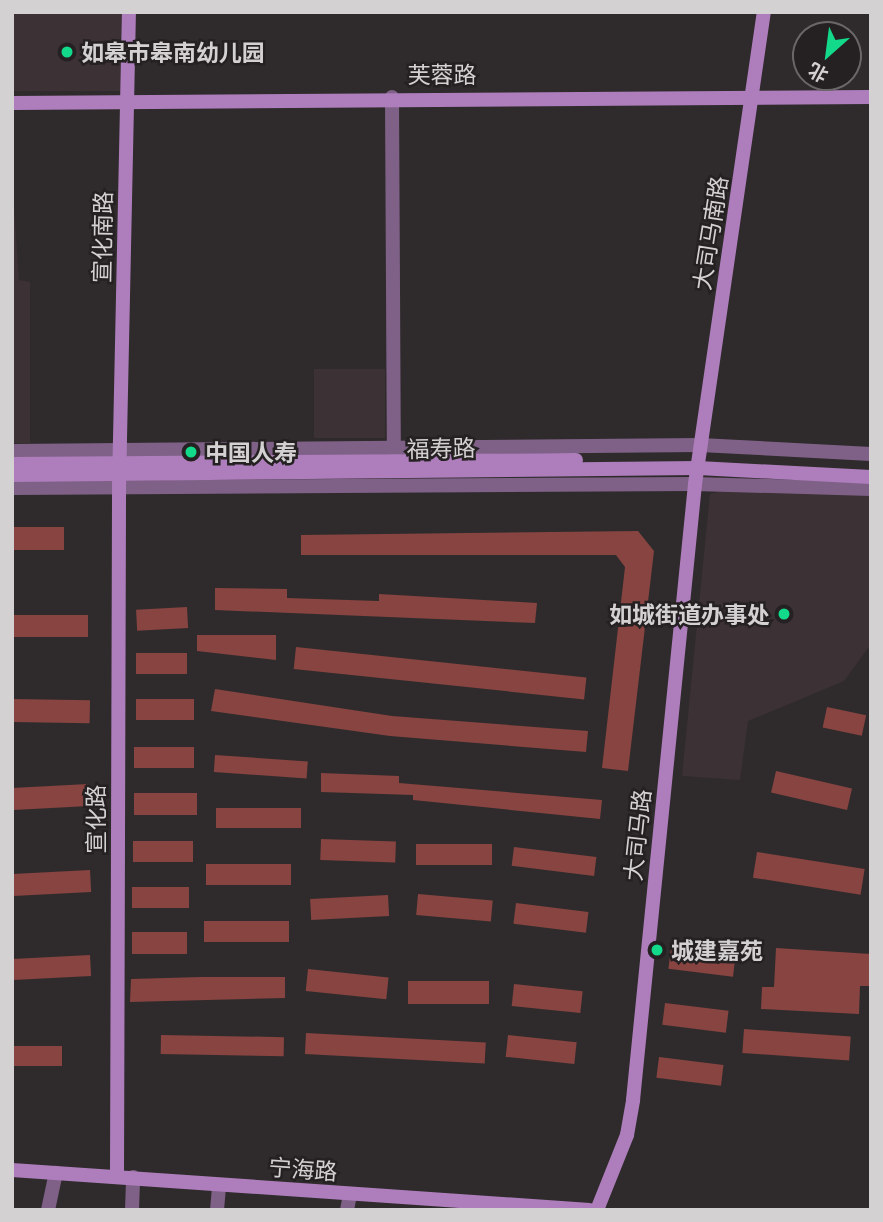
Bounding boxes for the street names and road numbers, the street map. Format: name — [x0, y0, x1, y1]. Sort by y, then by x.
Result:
street label: 芙蓉路 — [408, 60, 476, 88]
street label: 大司马南路 — [687, 174, 733, 292]
street label: 宣化南路 — [87, 191, 117, 283]
street label: 福寿路 — [406, 434, 476, 462]
street label: 宣化路 — [81, 785, 109, 853]
street label: 大司马路 — [618, 788, 656, 882]
street label: 宁海路 — [268, 1153, 338, 1185]

